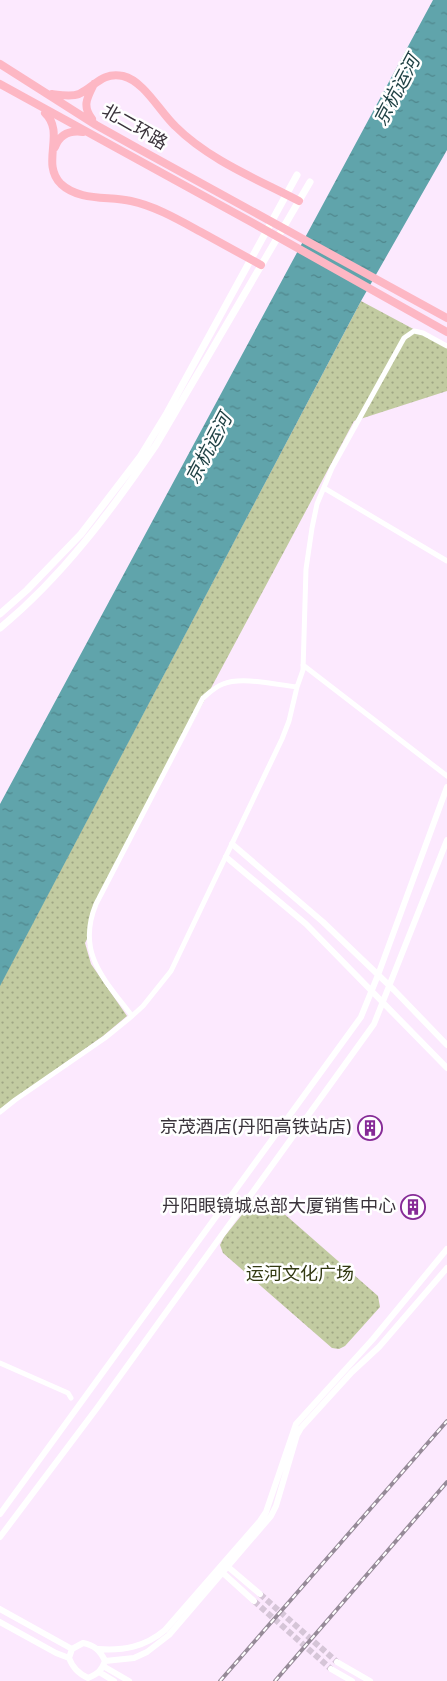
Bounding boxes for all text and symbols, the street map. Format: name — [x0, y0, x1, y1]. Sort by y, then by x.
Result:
water label: 京杭运河 — [370, 48, 428, 130]
street label: 北二环路 — [97, 100, 171, 156]
water label: 京杭运河 — [182, 406, 240, 488]
building icon: 京茂酒店(丹阳高铁站店) — [357, 1115, 383, 1141]
place label: 京茂酒店(丹阳高铁站店) — [160, 1117, 352, 1140]
building icon: 丹阳眼镜城总部大厦销售中心 — [400, 1194, 426, 1220]
place label: 丹阳眼镜城总部大厦销售中心 — [162, 1196, 396, 1219]
park label: 运河文化广场 — [246, 1264, 354, 1287]

